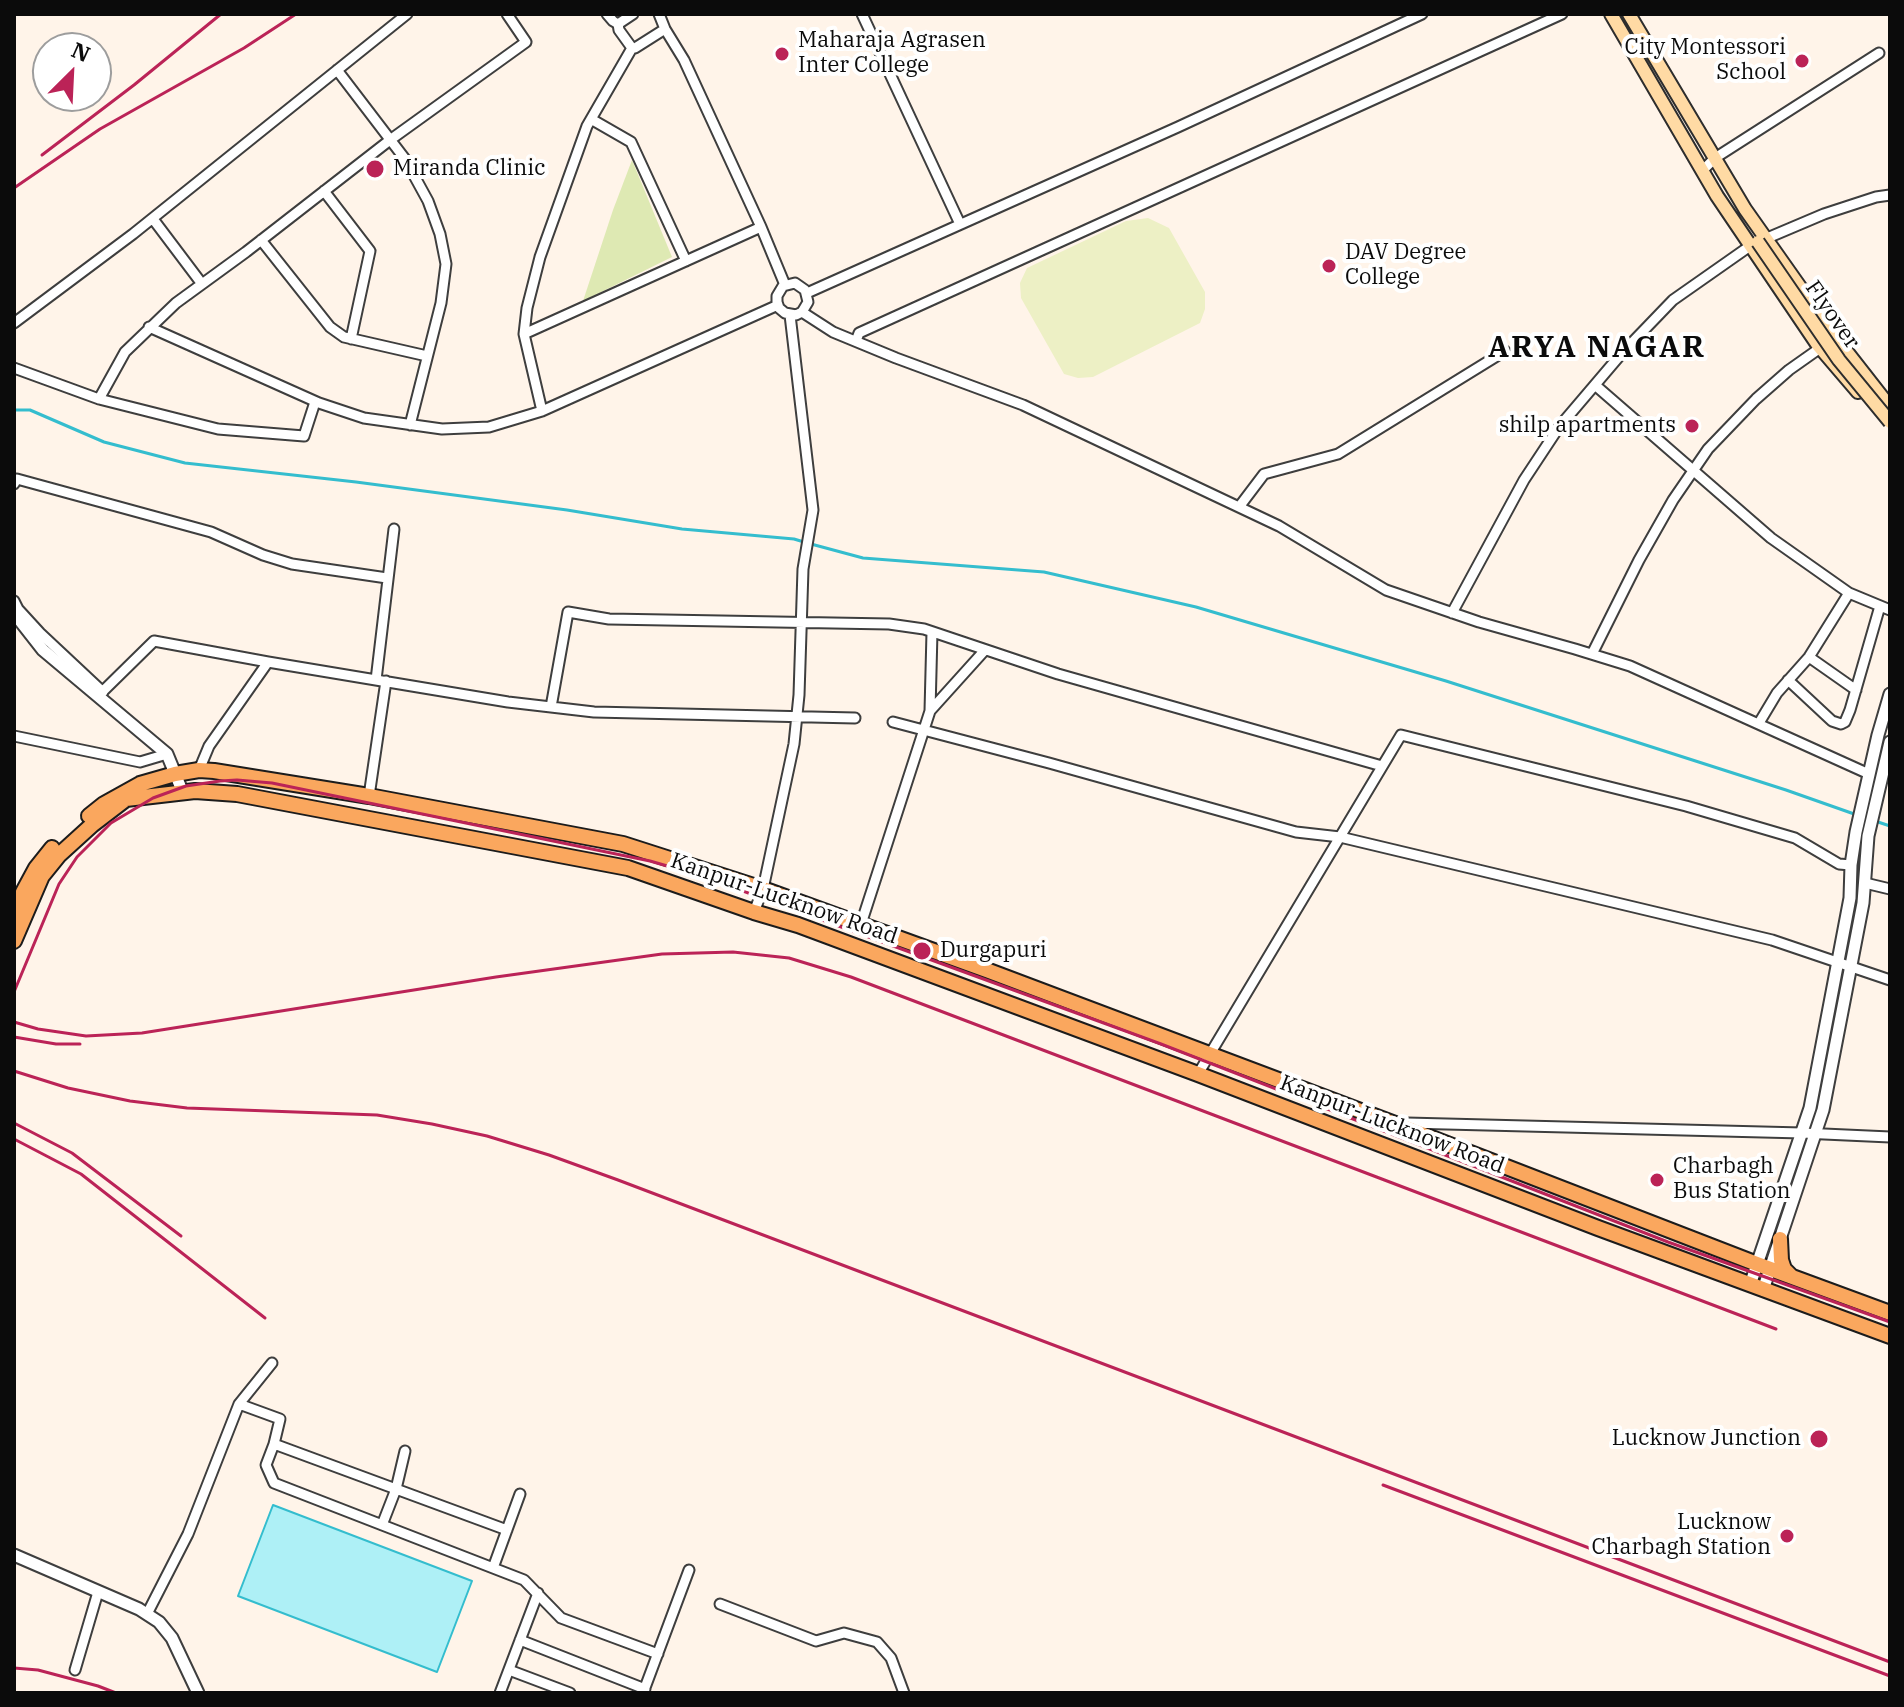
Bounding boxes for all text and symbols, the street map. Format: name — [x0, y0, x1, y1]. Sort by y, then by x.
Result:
place label: Maharaja Agrasen Inter College — [798, 28, 986, 80]
north arrow — [32, 32, 112, 112]
text: N — [67, 35, 95, 68]
place label: City Montessori School — [1625, 35, 1786, 86]
marker: Maharaja Agrasen Inter College — [773, 45, 791, 63]
marker: City Montessori School — [1793, 52, 1811, 70]
place label: Miranda Clinic — [393, 156, 546, 182]
marker: Miranda Clinic — [364, 158, 386, 180]
place label: DAV Degree College — [1345, 240, 1466, 292]
marker: DAV Degree College — [1320, 257, 1338, 275]
street label: Flyover — [1799, 276, 1865, 354]
district label: ARYA NAGAR — [1488, 330, 1706, 366]
place label: shilp apartments — [1499, 413, 1676, 439]
marker: shilp apartments — [1683, 417, 1701, 435]
street label: Kanpur-Lucknow Road — [667, 848, 901, 950]
place label: Durgapuri — [940, 938, 1047, 964]
marker: Durgapuri — [911, 940, 933, 962]
street label: Kanpur-Lucknow Road — [1276, 1070, 1508, 1180]
place label: Charbagh Bus Station — [1673, 1154, 1791, 1206]
marker: Charbagh Bus Station — [1648, 1171, 1666, 1189]
place label: Lucknow Junction — [1612, 1426, 1801, 1452]
marker: Lucknow Junction — [1808, 1428, 1830, 1450]
place label: Lucknow Charbagh Station — [1592, 1510, 1771, 1562]
marker: Lucknow Charbagh Station — [1778, 1527, 1796, 1545]

